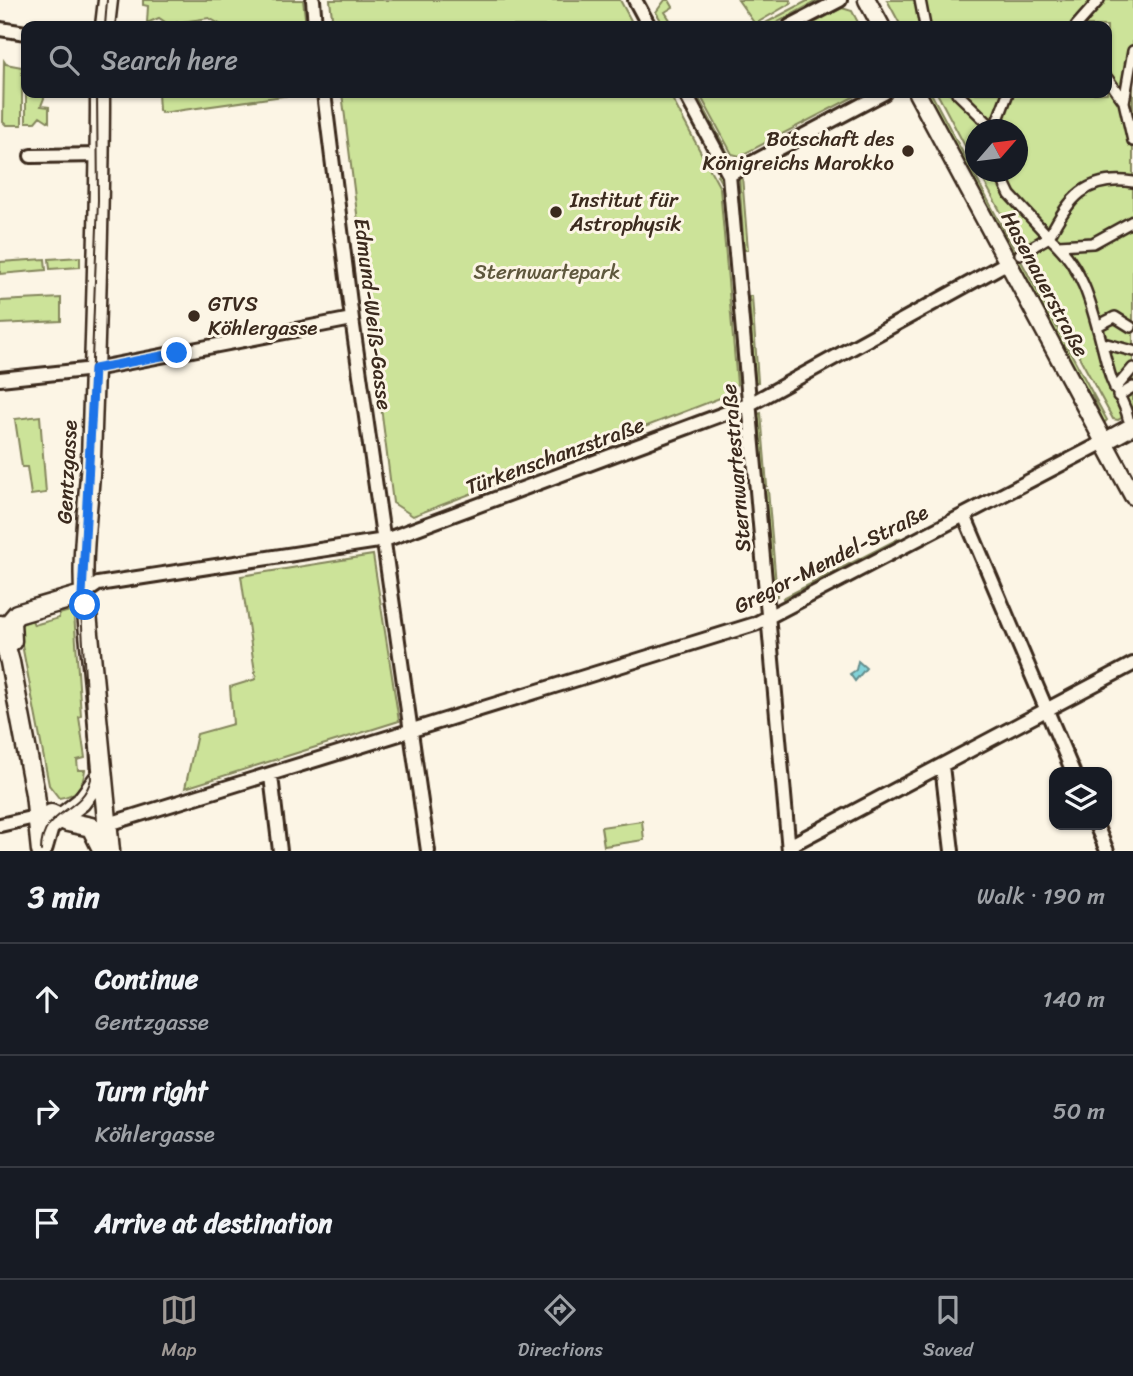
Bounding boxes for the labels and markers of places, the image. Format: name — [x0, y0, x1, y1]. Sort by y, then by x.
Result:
place label: Botschaft des Königreichs Marokko — [702, 120, 894, 182]
marker: Botschaft des Königreichs Marokko — [900, 143, 916, 159]
place label: Institut für Astrophysik — [569, 181, 681, 243]
marker: Institut für Astrophysik — [548, 204, 564, 220]
place label: GTVS Köhlergasse — [208, 285, 317, 347]
marker: GTVS Köhlergasse — [186, 308, 202, 324]

